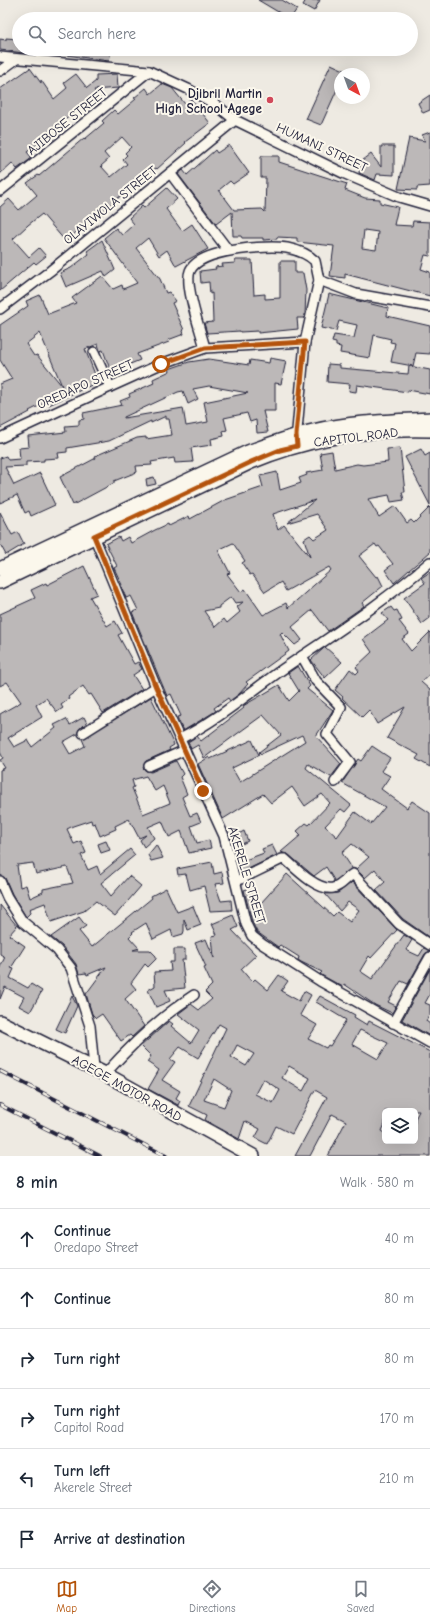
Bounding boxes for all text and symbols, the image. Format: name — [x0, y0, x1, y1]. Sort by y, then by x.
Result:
search box — [12, 12, 418, 56]
icon: search — [26, 23, 48, 45]
text: Search here — [58, 25, 136, 43]
north arrow — [334, 68, 370, 104]
street label: AJIBOSE STREET — [24, 84, 110, 158]
place label: Djibril Martin High School Agege — [156, 86, 263, 116]
marker: Djibril Martin High School Agege — [265, 95, 275, 105]
street label: HUMANI STREET — [274, 119, 370, 175]
street label: OLAYIWOLA STREET — [60, 162, 160, 247]
route start — [152, 355, 170, 373]
street label: OREDAPO STREET — [35, 356, 136, 412]
street label: CAPITOL ROAD — [313, 424, 399, 450]
route end — [194, 782, 212, 800]
street label: AKERELE STREET — [225, 824, 269, 926]
street label: AGEGE MOTOR ROAD — [70, 1052, 184, 1124]
map controls — [382, 1108, 418, 1144]
button: layers — [382, 1108, 418, 1144]
text: 8 min — [16, 1173, 58, 1192]
text: Walk · 580 m — [340, 1175, 414, 1190]
text: Continue — [54, 1222, 111, 1240]
icon: ahead — [16, 1228, 38, 1250]
text: 40 m — [385, 1231, 414, 1246]
text: Oredapo Street — [54, 1240, 138, 1255]
icon: ahead — [16, 1288, 38, 1310]
text: Continue — [54, 1290, 111, 1308]
text: 80 m — [384, 1291, 414, 1306]
icon: right — [16, 1348, 38, 1370]
text: Turn right — [54, 1350, 120, 1368]
text: 80 m — [384, 1351, 414, 1366]
text: Turn right — [54, 1402, 120, 1420]
icon: right — [16, 1408, 38, 1430]
text: 170 m — [380, 1411, 414, 1426]
text: Capitol Road — [54, 1420, 124, 1435]
text: Turn left — [54, 1462, 110, 1480]
icon: left — [16, 1468, 38, 1490]
text: 210 m — [379, 1471, 414, 1486]
text: Akerele Street — [54, 1480, 132, 1495]
icon: arrive — [16, 1528, 38, 1550]
text: Arrive at destination — [54, 1530, 185, 1548]
tab: Map — [56, 1578, 78, 1615]
tab: Directions — [189, 1578, 236, 1615]
tab: Saved — [347, 1578, 374, 1615]

